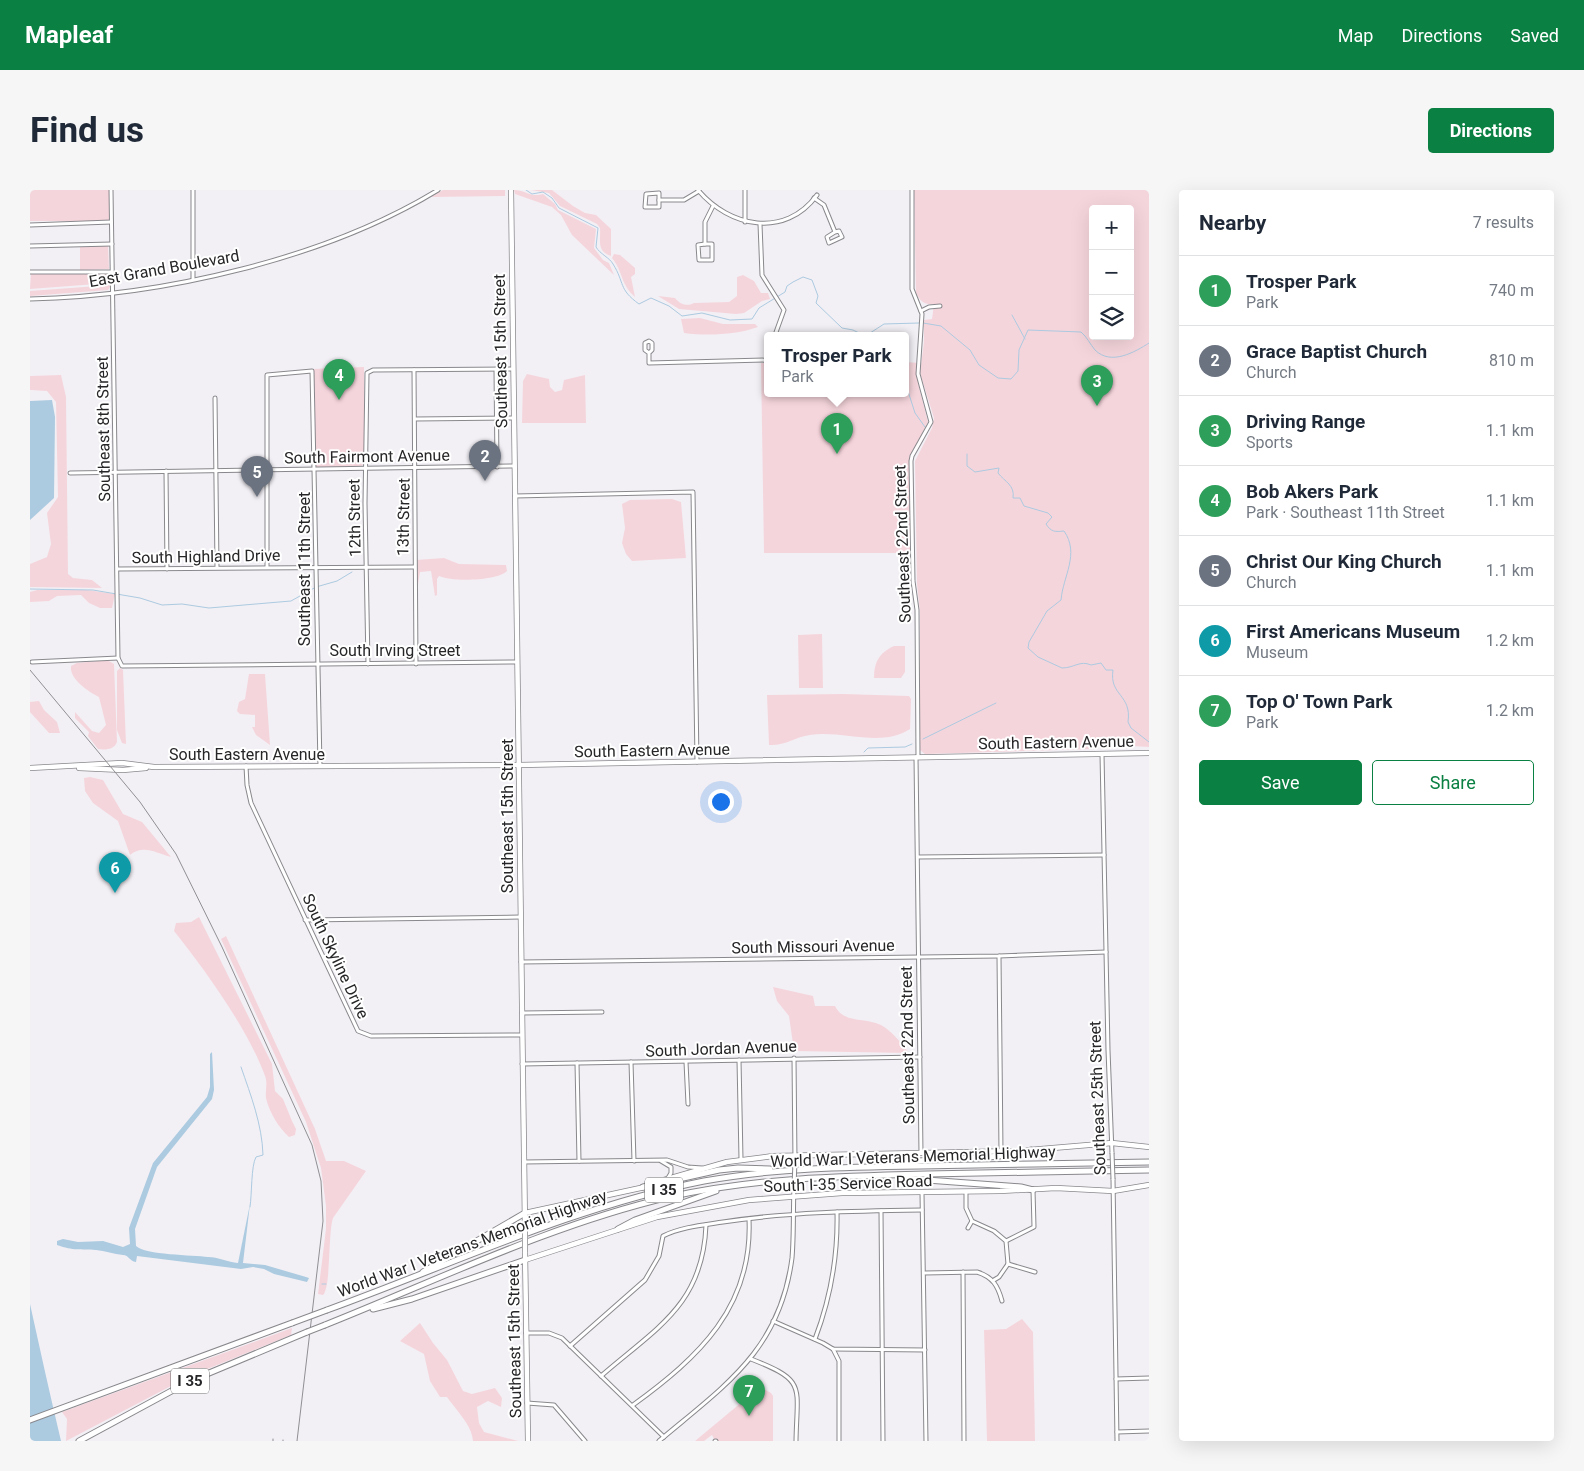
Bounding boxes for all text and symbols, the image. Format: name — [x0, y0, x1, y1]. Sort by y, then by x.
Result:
text: Mapleaf — [25, 21, 113, 49]
text: Map — [1338, 25, 1373, 46]
text: Directions — [1401, 25, 1482, 46]
text: Saved — [1510, 25, 1559, 46]
button: Directions — [1428, 108, 1554, 153]
text: Find us — [30, 110, 144, 151]
map controls — [1089, 205, 1134, 340]
button: + — [1089, 205, 1134, 250]
text: Nearby — [1199, 211, 1266, 235]
text: 7 results — [1473, 213, 1534, 232]
street label: East Grand Boulevard — [87, 246, 241, 291]
button: − — [1089, 250, 1134, 295]
text: Trosper Park — [1246, 270, 1356, 293]
street label: Southeast 15th Street — [490, 274, 511, 428]
text: 1 — [1210, 281, 1220, 300]
text: 740 m — [1489, 281, 1534, 300]
text: Park — [1246, 293, 1278, 312]
button: layers — [1089, 295, 1134, 340]
popup — [764, 332, 909, 397]
text: Grace Baptist Church — [1246, 340, 1427, 363]
text: Trosper Park — [781, 344, 892, 367]
text: 2 — [1210, 351, 1220, 370]
text: 810 m — [1489, 351, 1534, 370]
street label: Southeast 8th Street — [93, 356, 114, 502]
pin: 4 — [323, 359, 355, 400]
text: Church — [1246, 363, 1297, 382]
pin: 3 — [1081, 365, 1113, 406]
text: Park — [781, 367, 814, 386]
text: Driving Range — [1246, 410, 1365, 433]
pin: 1 — [821, 413, 853, 454]
text: 3 — [1210, 421, 1220, 440]
text: 1.1 km — [1486, 421, 1534, 440]
text: Sports — [1246, 433, 1293, 452]
pin: 2 — [469, 440, 501, 481]
street label: South Fairmont Avenue — [284, 446, 450, 467]
pin: 5 — [241, 456, 273, 497]
street label: Southeast 22nd Street — [890, 465, 915, 623]
street label: 13th Street — [393, 478, 414, 556]
street label: 12th Street — [344, 479, 365, 557]
text: Bob Akers Park — [1246, 480, 1378, 503]
text: 4 — [1210, 491, 1220, 510]
text: 1.1 km — [1486, 491, 1534, 510]
street label: Southeast 11th Street — [295, 492, 314, 646]
text: Park · Southeast 11th Street — [1246, 503, 1445, 522]
street label: South Highland Drive — [131, 546, 281, 567]
text: Christ Our King Church — [1246, 550, 1442, 573]
text: 5 — [1210, 561, 1220, 580]
text: 1.1 km — [1486, 561, 1534, 580]
text: Church — [1246, 573, 1297, 592]
text: First Americans Museum — [1246, 620, 1460, 643]
text: 6 — [1210, 631, 1220, 650]
text: 1.2 km — [1486, 631, 1534, 650]
street label: South Irving Street — [329, 641, 461, 660]
text: Museum — [1246, 643, 1308, 662]
text: Top O' Town Park — [1246, 690, 1392, 713]
text: 7 — [1210, 701, 1220, 720]
text: 1.2 km — [1486, 701, 1534, 720]
text: Park — [1246, 713, 1278, 732]
street label: South Eastern Avenue — [978, 732, 1134, 753]
street label: Southeast 15th Street — [498, 739, 517, 893]
street label: South Eastern Avenue — [574, 740, 730, 761]
street label: South Eastern Avenue — [169, 745, 325, 764]
button: Save — [1199, 760, 1362, 805]
button: Share — [1372, 760, 1534, 805]
your location — [708, 789, 734, 815]
pin: 6 — [99, 852, 131, 893]
street label: South Skyline Drive — [298, 891, 373, 1022]
street label: South Missouri Avenue — [731, 936, 895, 957]
street label: Southeast 22nd Street — [897, 966, 918, 1124]
street label: Southeast 25th Street — [1085, 1021, 1110, 1175]
street label: South Jordan Avenue — [645, 1036, 797, 1061]
street label: World War I Veterans Memorial Highway — [770, 1142, 1056, 1171]
street label: South I-35 Service Road — [763, 1171, 933, 1196]
road number: I 35 — [645, 1178, 683, 1202]
street label: World War I Veterans Memorial Highway — [335, 1186, 610, 1301]
street label: Southeast 15th Street — [504, 1264, 525, 1418]
road number: I 35 — [171, 1368, 209, 1394]
pin: 7 — [733, 1375, 765, 1416]

